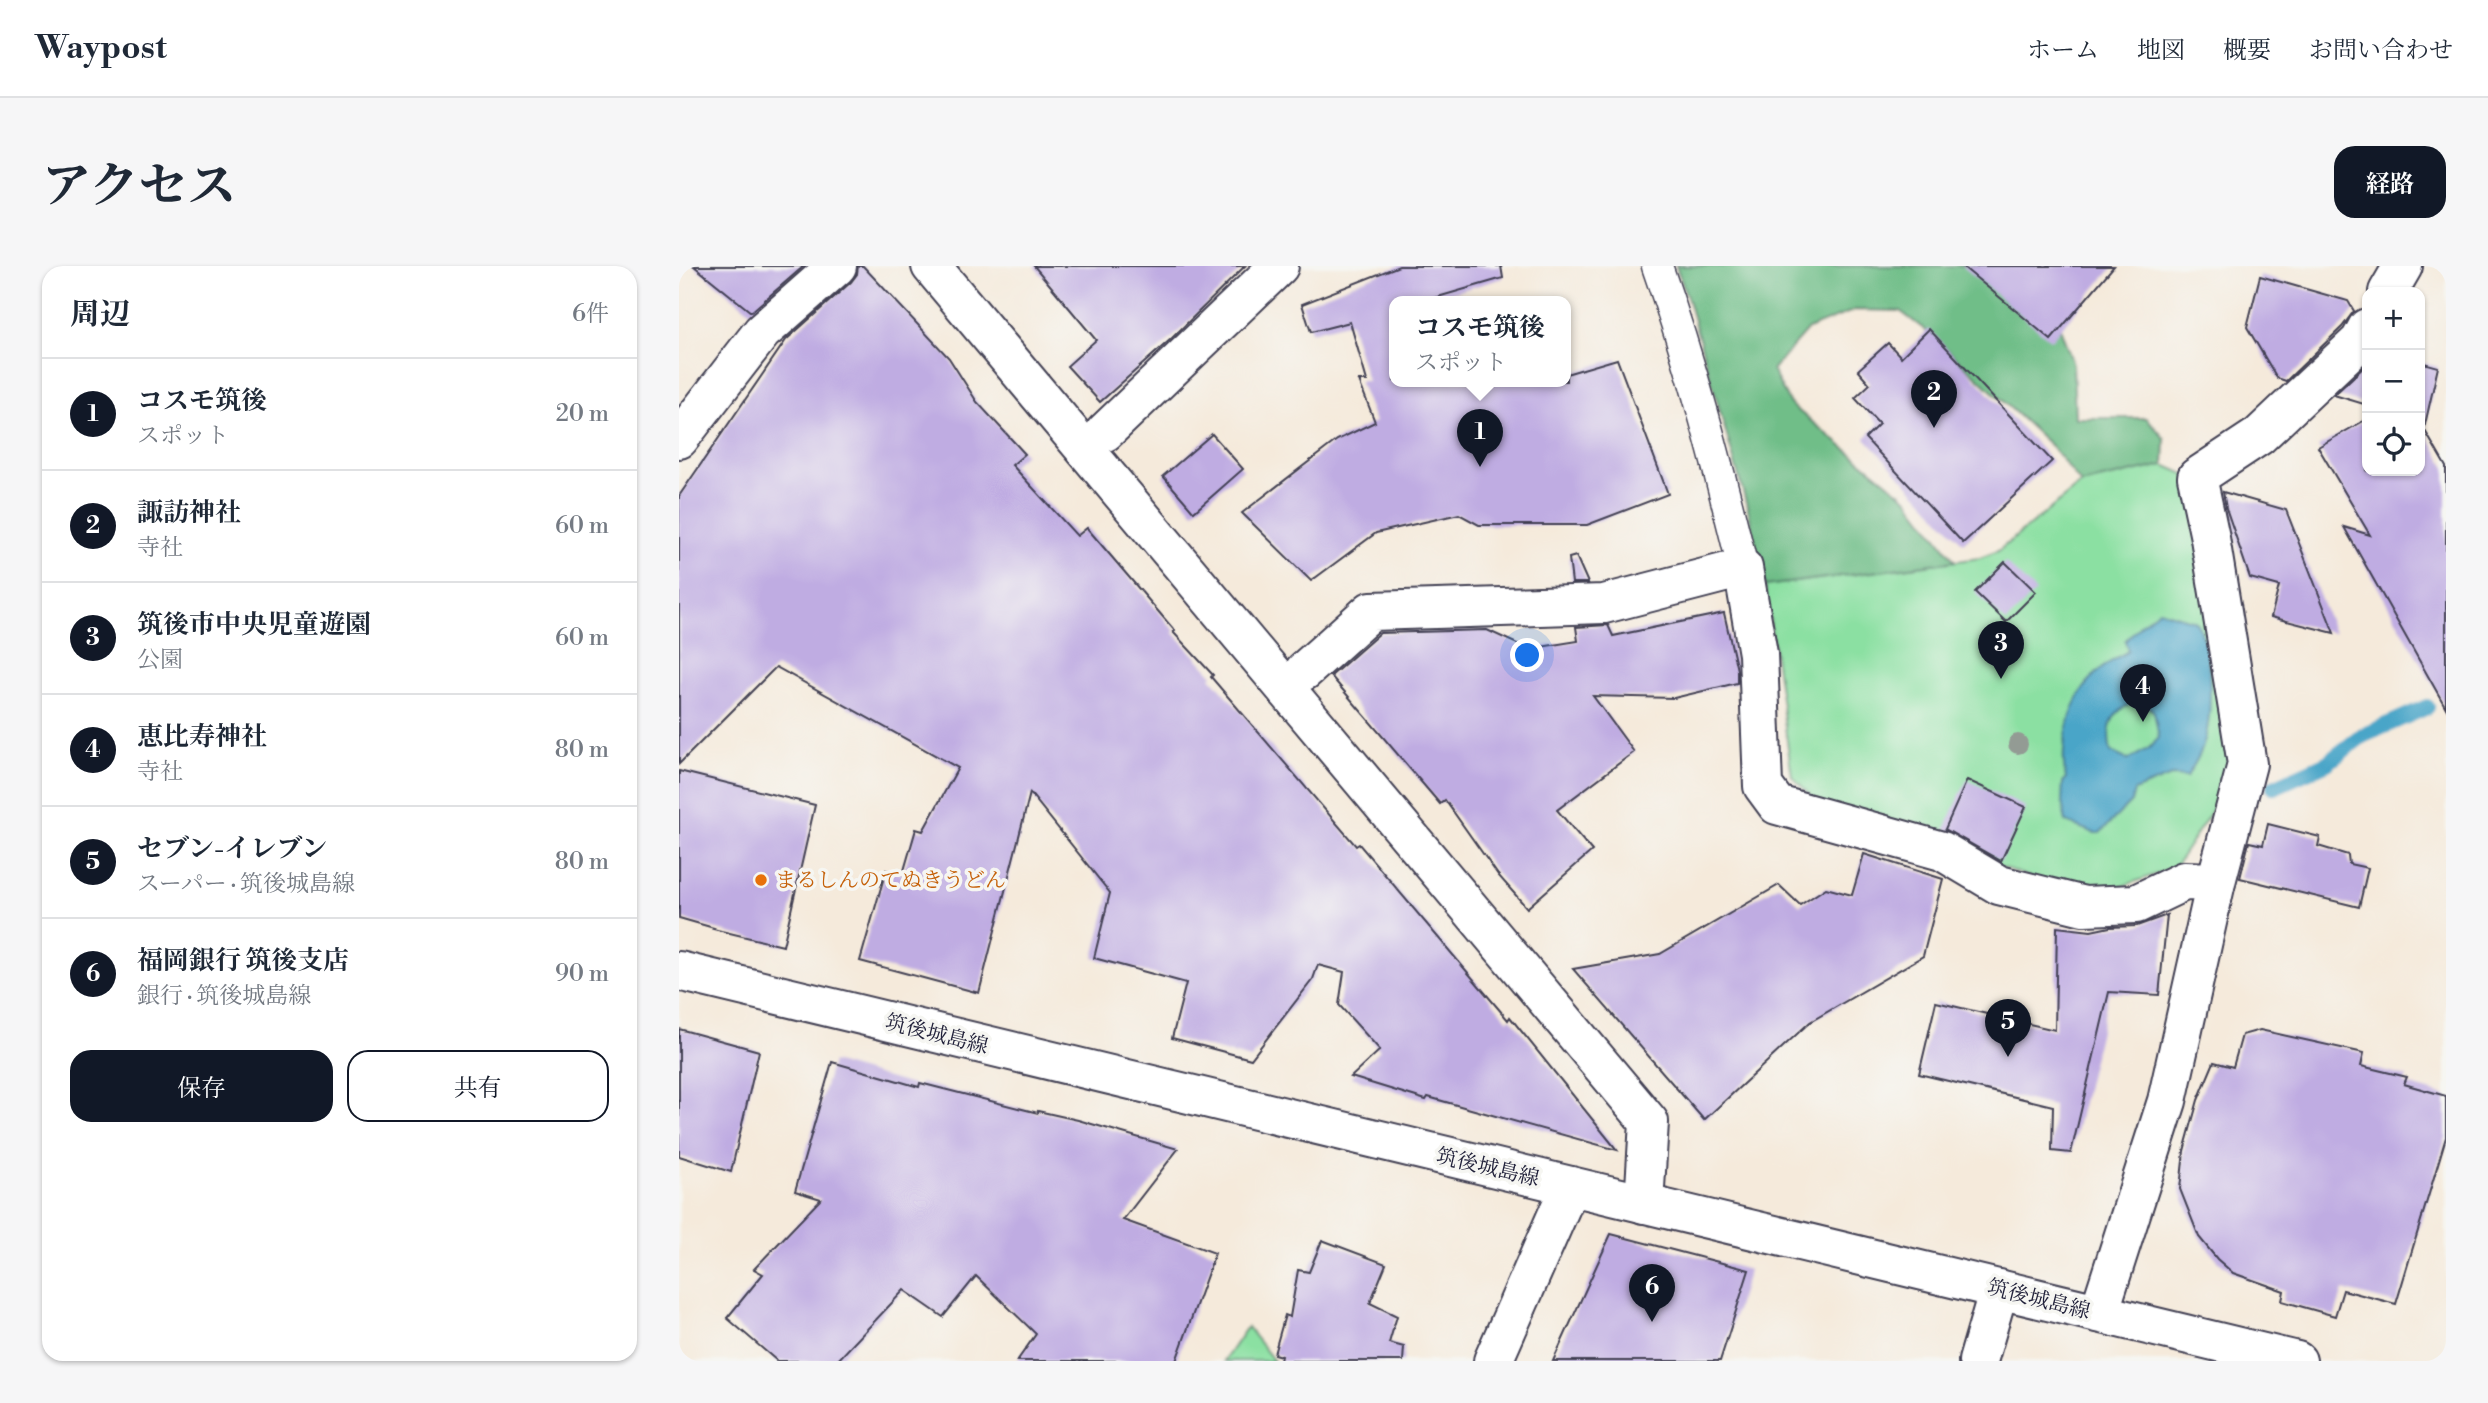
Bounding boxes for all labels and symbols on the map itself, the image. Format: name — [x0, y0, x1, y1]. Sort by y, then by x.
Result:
pin: 2 — [1911, 370, 1957, 428]
pin: 1 — [1457, 409, 1503, 467]
pin: 3 — [1978, 621, 2024, 679]
your location — [1510, 638, 1544, 672]
pin: 4 — [2120, 664, 2166, 722]
place label: まるしんのてぬきうどん — [775, 868, 1006, 894]
marker: まるしんのてぬきうどん — [753, 872, 769, 888]
pin: 5 — [1985, 999, 2031, 1057]
street label: 筑後城島線 — [883, 1010, 991, 1060]
street label: 筑後城島線 — [1434, 1143, 1542, 1192]
pin: 6 — [1629, 1264, 1675, 1322]
street label: 筑後城島線 — [1985, 1275, 2093, 1325]

